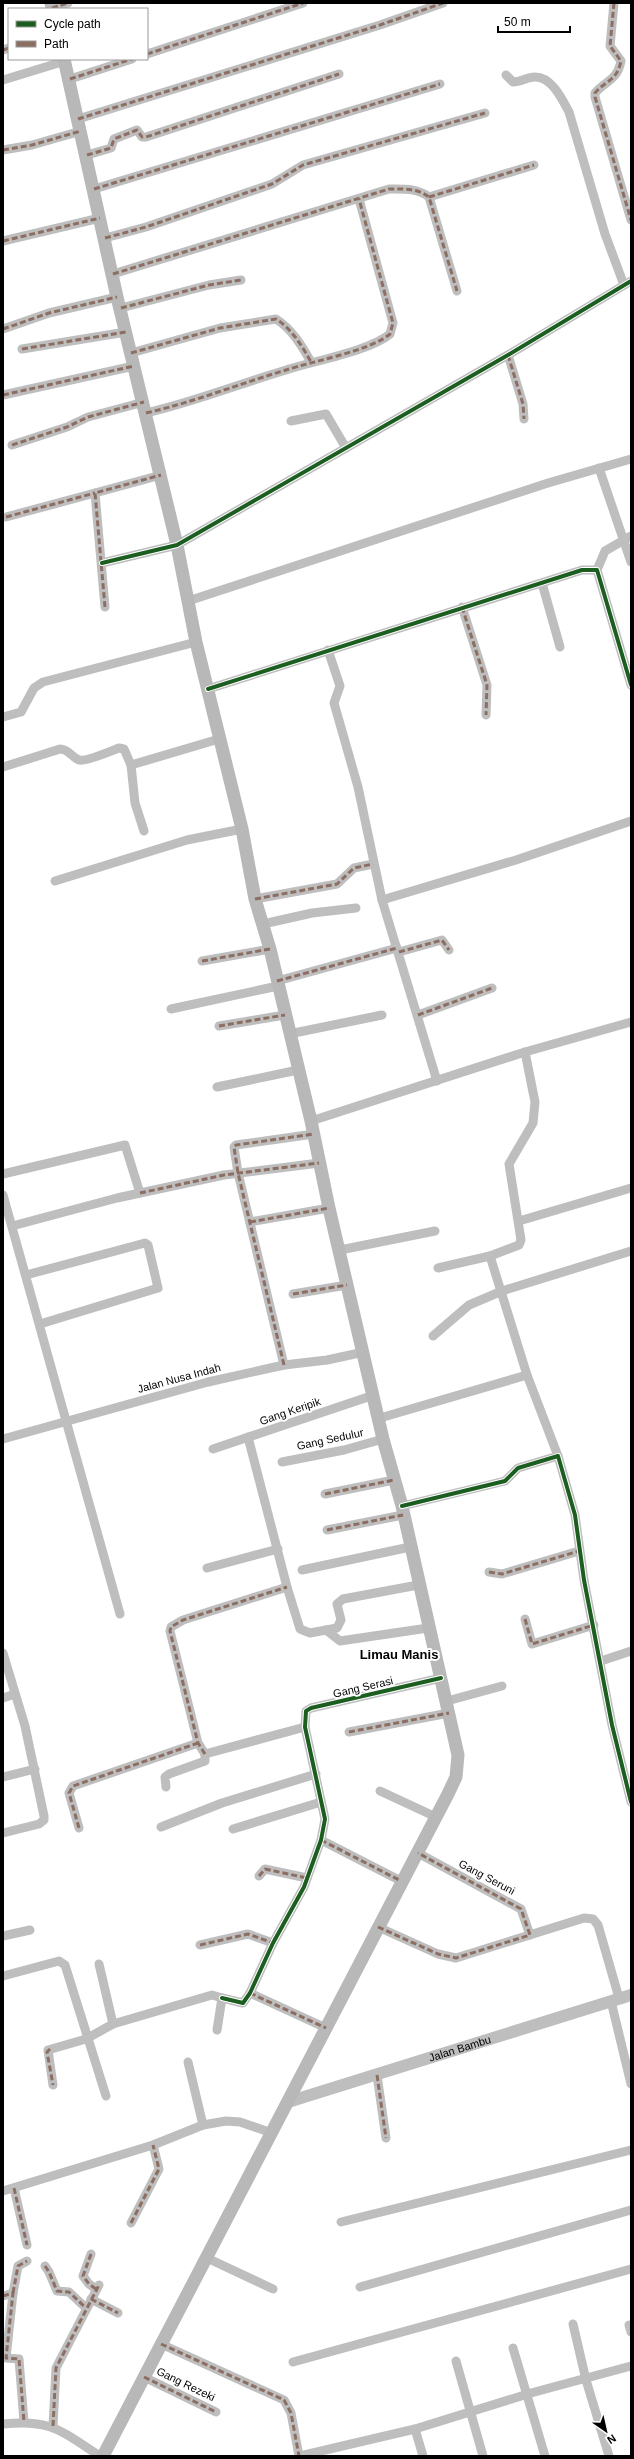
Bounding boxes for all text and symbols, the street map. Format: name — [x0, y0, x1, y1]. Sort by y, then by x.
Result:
legend — [8, 8, 148, 60]
scale bar — [498, 8, 570, 34]
text: 50 m — [504, 15, 531, 29]
text: Cycle path — [44, 17, 101, 31]
text: Path — [44, 37, 69, 51]
street label: Jalan Nusa Indah — [136, 1361, 222, 1395]
street label: Gang Keripik — [258, 1395, 322, 1427]
street label: Gang Sedulur — [296, 1426, 365, 1452]
district label: Limau Manis — [360, 1647, 438, 1662]
street label: Gang Serasi — [332, 1674, 394, 1700]
street label: Gang Seruni — [457, 1857, 517, 1897]
street label: Jalan Bambu — [427, 2033, 492, 2064]
street label: Gang Rezeki — [155, 2365, 217, 2403]
north arrow — [586, 2411, 626, 2451]
text: N — [605, 2432, 618, 2447]

